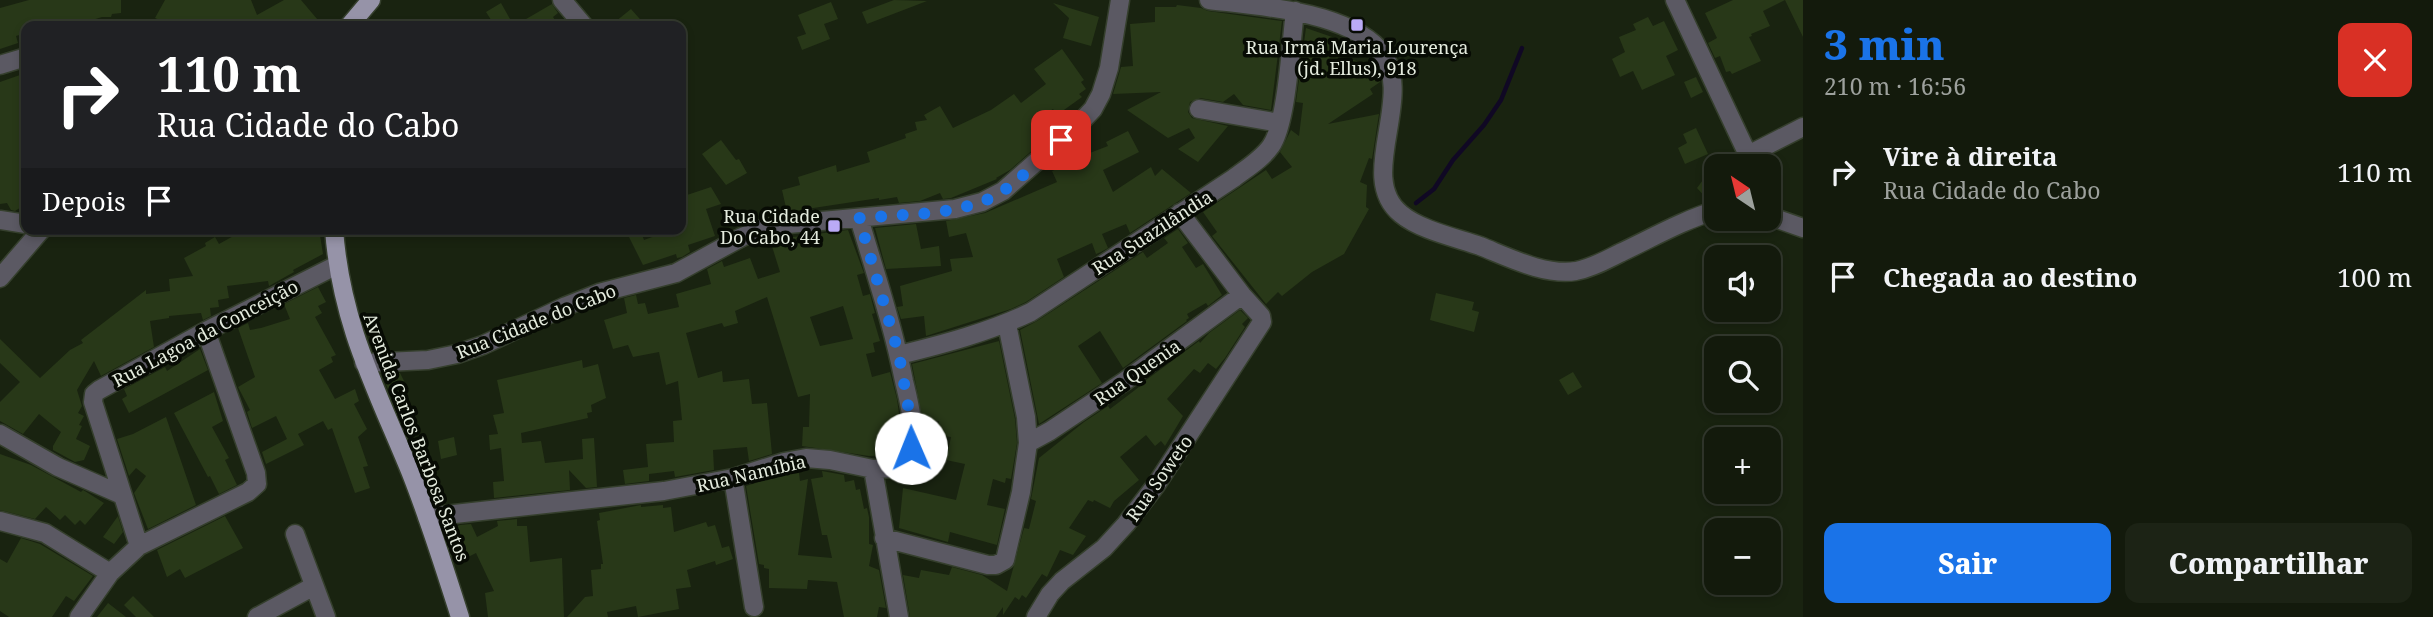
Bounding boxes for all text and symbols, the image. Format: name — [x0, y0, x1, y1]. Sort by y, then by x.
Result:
text: 3 min — [1824, 15, 1945, 72]
marker: Rua Irmã Maria Lourença (jd. Ellus), 918 — [1349, 17, 1365, 33]
button: close — [2338, 23, 2412, 97]
place label: Rua Irmã Maria Lourença (jd. Ellus), 918 — [1246, 35, 1468, 80]
text: 110 m — [157, 40, 301, 106]
icon: right — [42, 49, 133, 140]
text: 210 m · 16:56 — [1824, 70, 1966, 102]
text: Rua Cidade do Cabo — [157, 103, 460, 146]
pin — [1031, 110, 1091, 170]
icon: arrive — [1042, 121, 1080, 159]
text: Vire à direita — [1883, 138, 2058, 174]
icon: right — [1824, 153, 1862, 191]
north arrow — [1704, 154, 1782, 231]
map controls — [1704, 154, 1781, 595]
text: 110 m — [2337, 154, 2412, 190]
text: Rua Cidade do Cabo — [1883, 174, 2100, 206]
icon: arrive — [140, 182, 178, 220]
text: Depois — [42, 183, 126, 219]
street label: Rua Suazilândia — [1087, 184, 1217, 280]
place label: Rua Cidade Do Cabo, 44 — [720, 204, 820, 249]
marker: Rua Cidade Do Cabo, 44 — [826, 218, 842, 234]
button: sound — [1704, 245, 1781, 322]
icon: arrive — [1824, 258, 1862, 296]
text: Chegada ao destino — [1883, 259, 2138, 295]
text: 100 m — [2337, 259, 2412, 295]
street label: Rua Lagoa da Conceição — [108, 274, 302, 392]
street label: Rua Cidade do Cabo — [453, 278, 619, 364]
street label: Avenida Carlos Barbosa Santos — [358, 309, 476, 565]
street label: Rua Quenia — [1089, 333, 1185, 411]
button: search — [1704, 336, 1781, 413]
position arrow — [874, 411, 948, 485]
button: + — [1704, 427, 1781, 504]
street label: Rua Soweto — [1120, 430, 1198, 526]
street label: Rua Namíbia — [694, 449, 808, 497]
button: − — [1704, 518, 1781, 595]
button: Sair — [1824, 523, 2111, 603]
button: Compartilhar — [2125, 523, 2412, 603]

